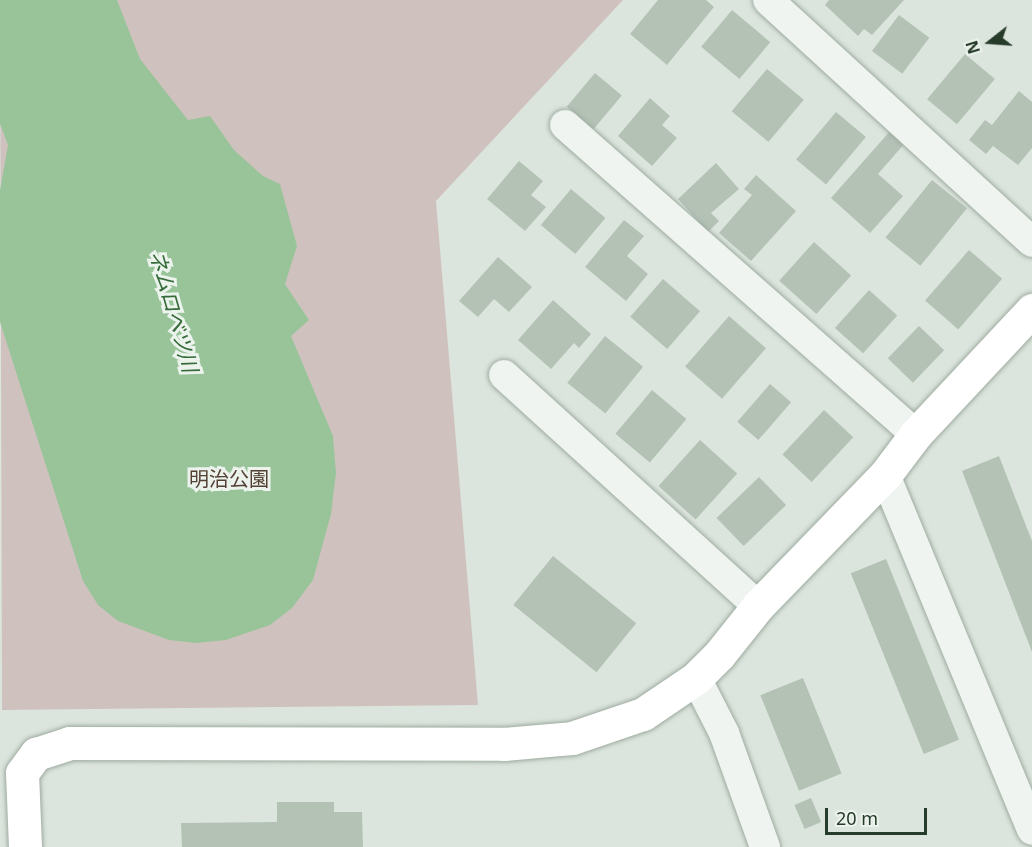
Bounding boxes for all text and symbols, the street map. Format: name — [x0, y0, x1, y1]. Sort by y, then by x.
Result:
north arrow — [960, 12, 1020, 72]
text: N — [960, 38, 985, 57]
water label: ネムロベツ川 — [145, 247, 203, 375]
park label: 明治公園 — [189, 466, 269, 490]
scale bar — [828, 796, 930, 834]
text: 20 m — [836, 806, 878, 830]

